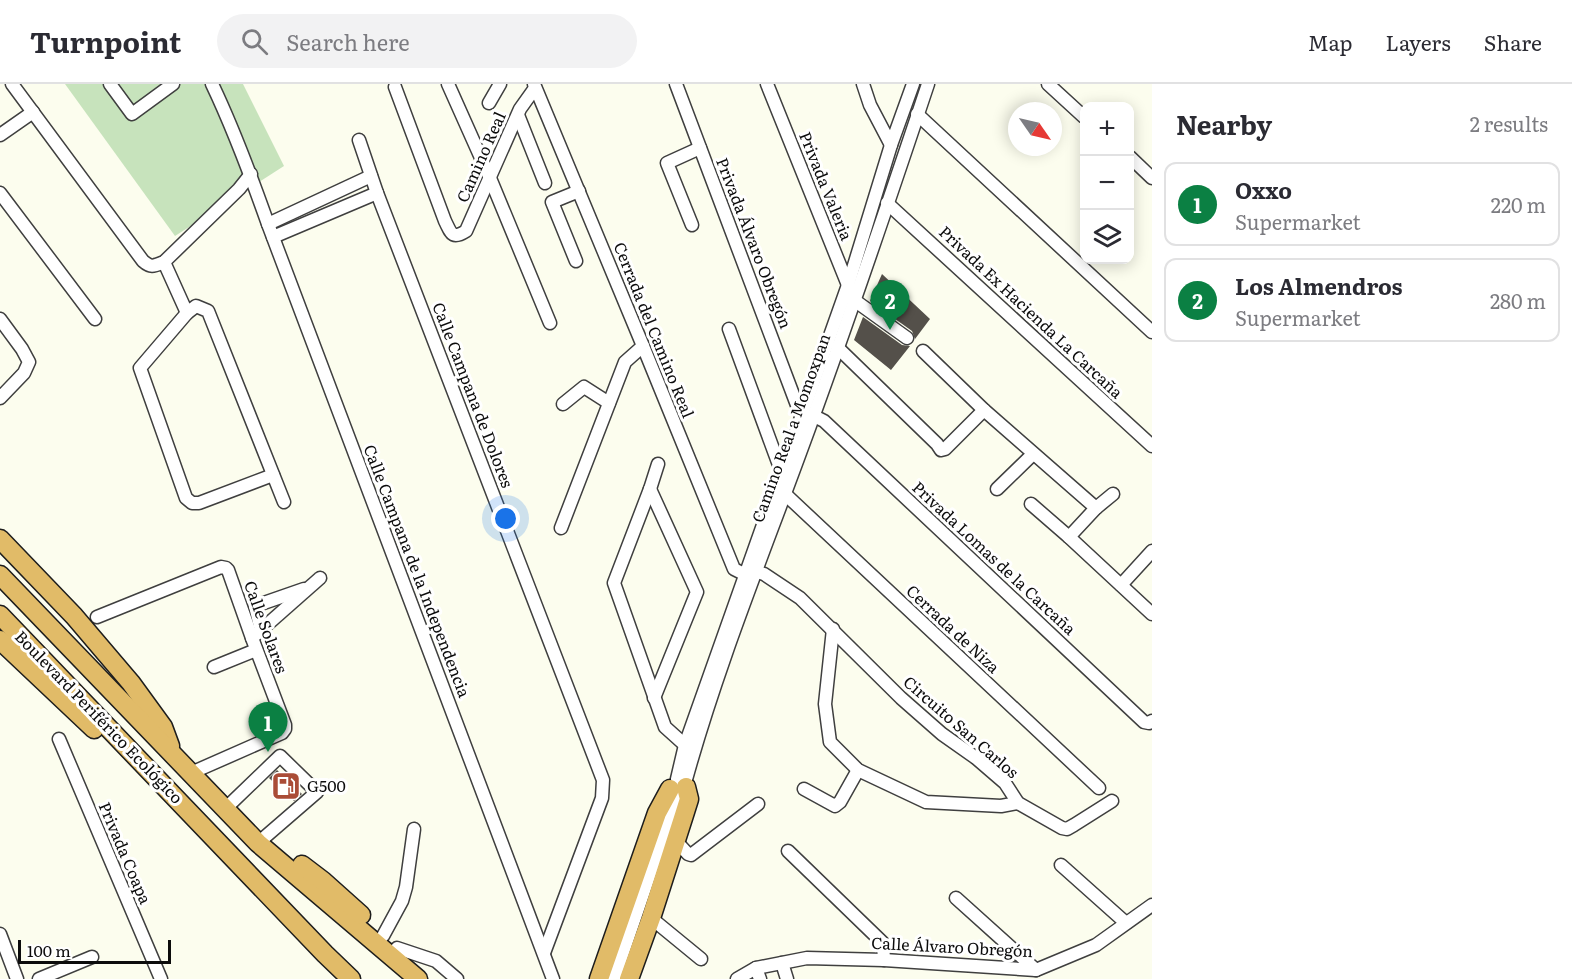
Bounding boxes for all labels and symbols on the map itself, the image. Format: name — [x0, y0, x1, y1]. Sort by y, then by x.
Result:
north arrow — [1008, 102, 1062, 156]
street label: Camino Real — [449, 107, 511, 206]
street label: Privada Valeria — [794, 128, 860, 244]
street label: Privada Álvaro Obregón — [711, 154, 799, 332]
street label: Privada Ex Hacienda La Carcaña — [934, 219, 1129, 403]
street label: Cerrada del Camino Real — [609, 238, 701, 421]
pin: 2 — [870, 280, 910, 330]
street label: Calle Campana de Dolores — [427, 298, 520, 491]
street label: Camino Real a Momoxpan — [745, 330, 836, 525]
street label: Calle Campana de la Independencia — [358, 441, 478, 701]
street label: Privada Lomas de la Carcaña — [907, 475, 1082, 640]
your location — [491, 504, 520, 533]
street label: Calle Solares — [239, 577, 295, 676]
street label: Cerrada de Niza — [901, 578, 1006, 678]
street label: Boulevard Periférico Ecológico — [10, 624, 189, 808]
street label: Circuito San Carlos — [899, 669, 1025, 783]
pin: 1 — [248, 702, 288, 752]
fuel station icon: G500 — [270, 770, 302, 802]
place label: G500 — [307, 773, 346, 797]
street label: Privada Coapa — [94, 798, 158, 908]
street label: Calle Álvaro Obregón — [871, 930, 1034, 962]
scale bar — [18, 937, 171, 964]

